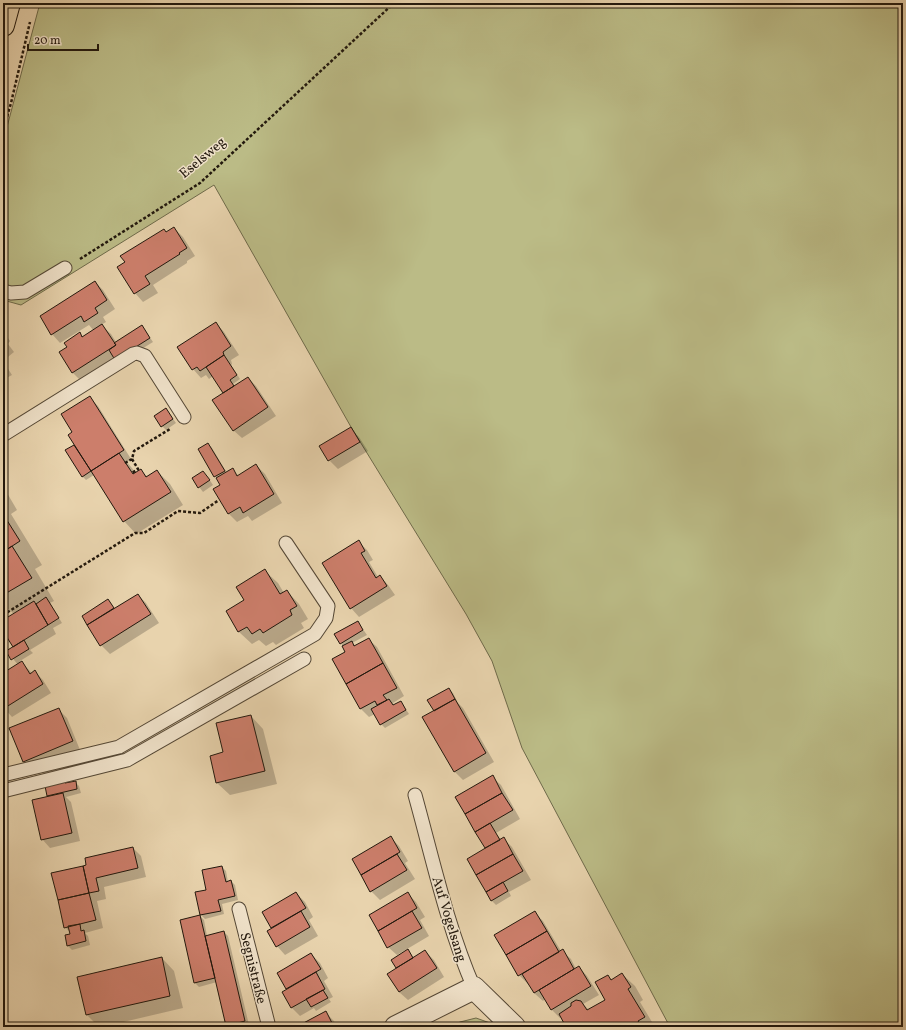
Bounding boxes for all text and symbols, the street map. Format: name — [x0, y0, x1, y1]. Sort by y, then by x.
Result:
scale bar — [28, 26, 98, 52]
text: 20 m — [34, 33, 61, 49]
street label: Eselsweg — [176, 133, 230, 183]
street label: Auf Vogelsang — [427, 874, 471, 964]
street label: Segnistraße — [235, 931, 271, 1006]

